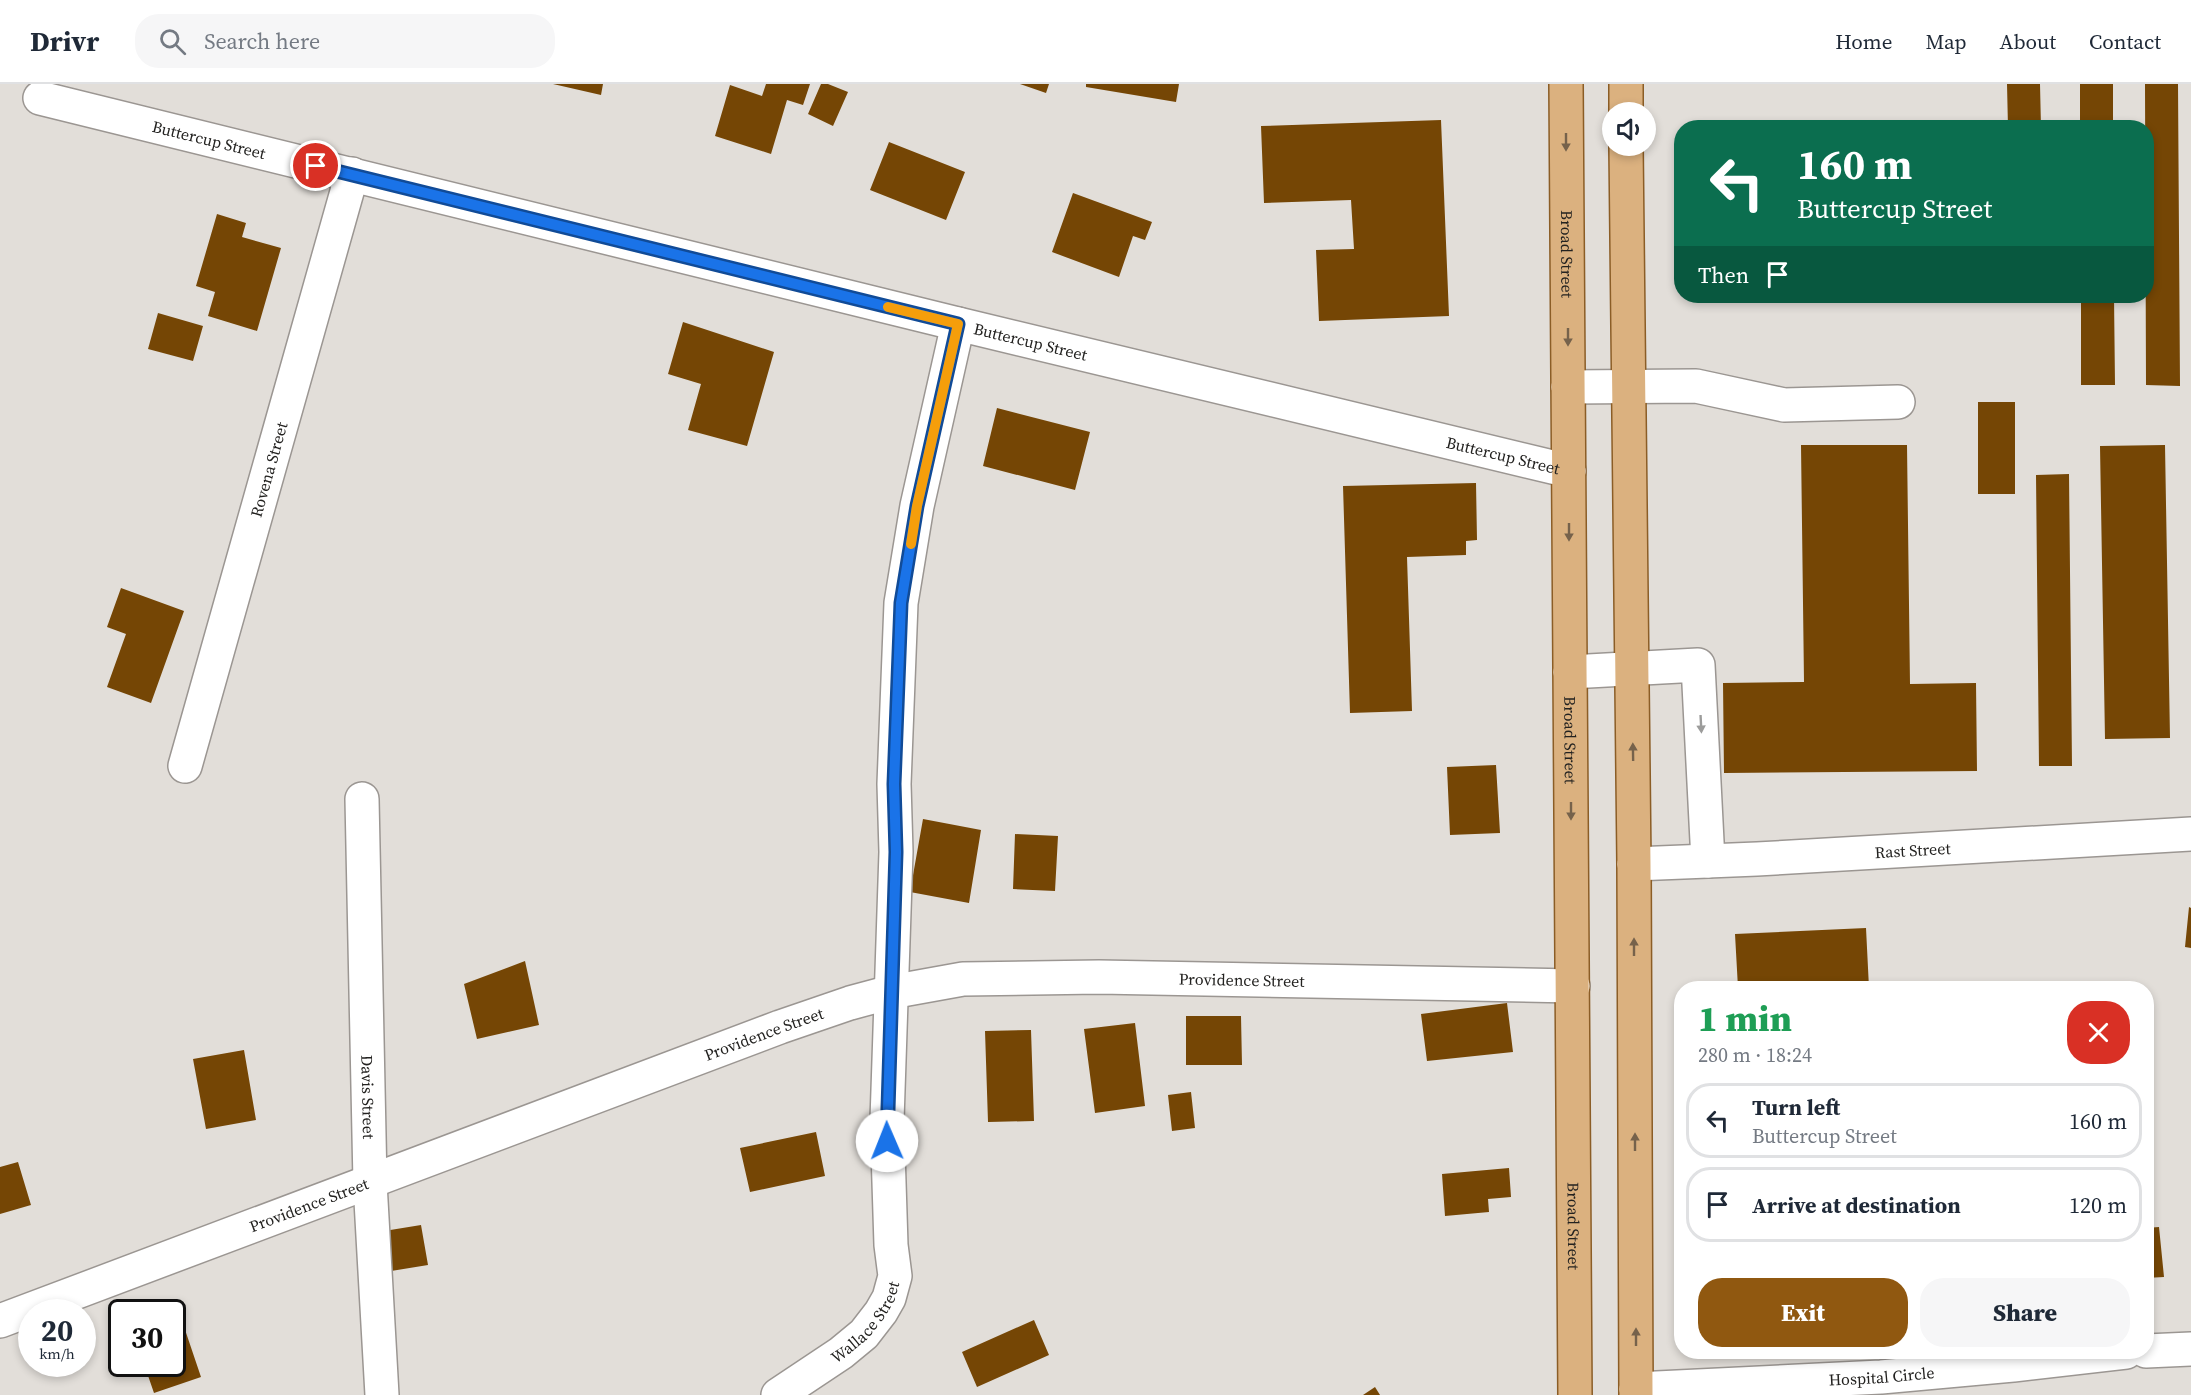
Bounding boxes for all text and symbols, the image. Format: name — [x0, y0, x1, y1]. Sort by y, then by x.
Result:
search box — [135, 14, 555, 68]
text: Drivr — [30, 22, 99, 60]
icon: search — [156, 25, 189, 58]
text: Search here — [204, 26, 320, 56]
text: Home — [1835, 27, 1893, 56]
text: Map — [1926, 27, 1967, 56]
text: About — [2000, 27, 2056, 56]
text: Contact — [2089, 27, 2161, 56]
map controls — [1602, 102, 1656, 156]
button: sound — [1602, 102, 1656, 156]
street label: Buttercup Street — [150, 115, 269, 164]
one-way arrow — [1561, 133, 1571, 152]
text: 160 m — [1797, 135, 1912, 193]
pin — [290, 140, 341, 191]
icon: left — [1698, 144, 1776, 222]
icon: arrive — [299, 149, 332, 182]
text: Buttercup Street — [1797, 190, 1992, 227]
street label: Broad Street — [1556, 210, 1578, 299]
icon: arrive — [1761, 258, 1794, 291]
text: Then — [1698, 260, 1749, 290]
street label: Buttercup Street — [972, 317, 1090, 366]
one-way arrow — [1563, 328, 1573, 347]
street label: Rovena Street — [245, 419, 293, 520]
street label: Buttercup Street — [1444, 431, 1563, 480]
one-way arrow — [1564, 523, 1574, 542]
street label: Broad Street — [1559, 696, 1582, 785]
one-way arrow — [1696, 714, 1705, 733]
one-way arrow — [1628, 742, 1638, 761]
one-way arrow — [1566, 802, 1576, 821]
street label: Rast Street — [1874, 837, 1952, 863]
one-way arrow — [1629, 937, 1639, 956]
street label: Providence Street — [1179, 968, 1306, 992]
text: 1 min — [1698, 994, 1792, 1043]
button: close — [2067, 1001, 2130, 1064]
street label: Providence Street — [701, 1002, 827, 1066]
text: 280 m · 18:24 — [1698, 1041, 1812, 1069]
street label: Davis Street — [356, 1055, 380, 1140]
text: Turn left — [1752, 1092, 1840, 1122]
icon: left — [1701, 1104, 1734, 1137]
text: 160 m — [2069, 1106, 2127, 1136]
position arrow — [855, 1109, 919, 1173]
text: Buttercup Street — [1752, 1122, 1897, 1150]
one-way arrow — [1630, 1132, 1640, 1151]
street label: Providence Street — [246, 1172, 372, 1237]
street label: Broad Street — [1563, 1182, 1585, 1271]
icon: arrive — [1701, 1188, 1734, 1221]
text: Arrive at destination — [1752, 1190, 1961, 1220]
text: 120 m — [2069, 1190, 2127, 1220]
street label: Wallace Street — [826, 1278, 904, 1368]
button: Exit — [1698, 1278, 1908, 1347]
button: Share — [1920, 1278, 2130, 1347]
speed limit sign: 30 — [108, 1299, 186, 1377]
text: 20 — [41, 1310, 73, 1351]
one-way arrow — [1631, 1327, 1641, 1346]
text: km/h — [39, 1343, 75, 1364]
street label: Hospital Circle — [1828, 1361, 1935, 1391]

